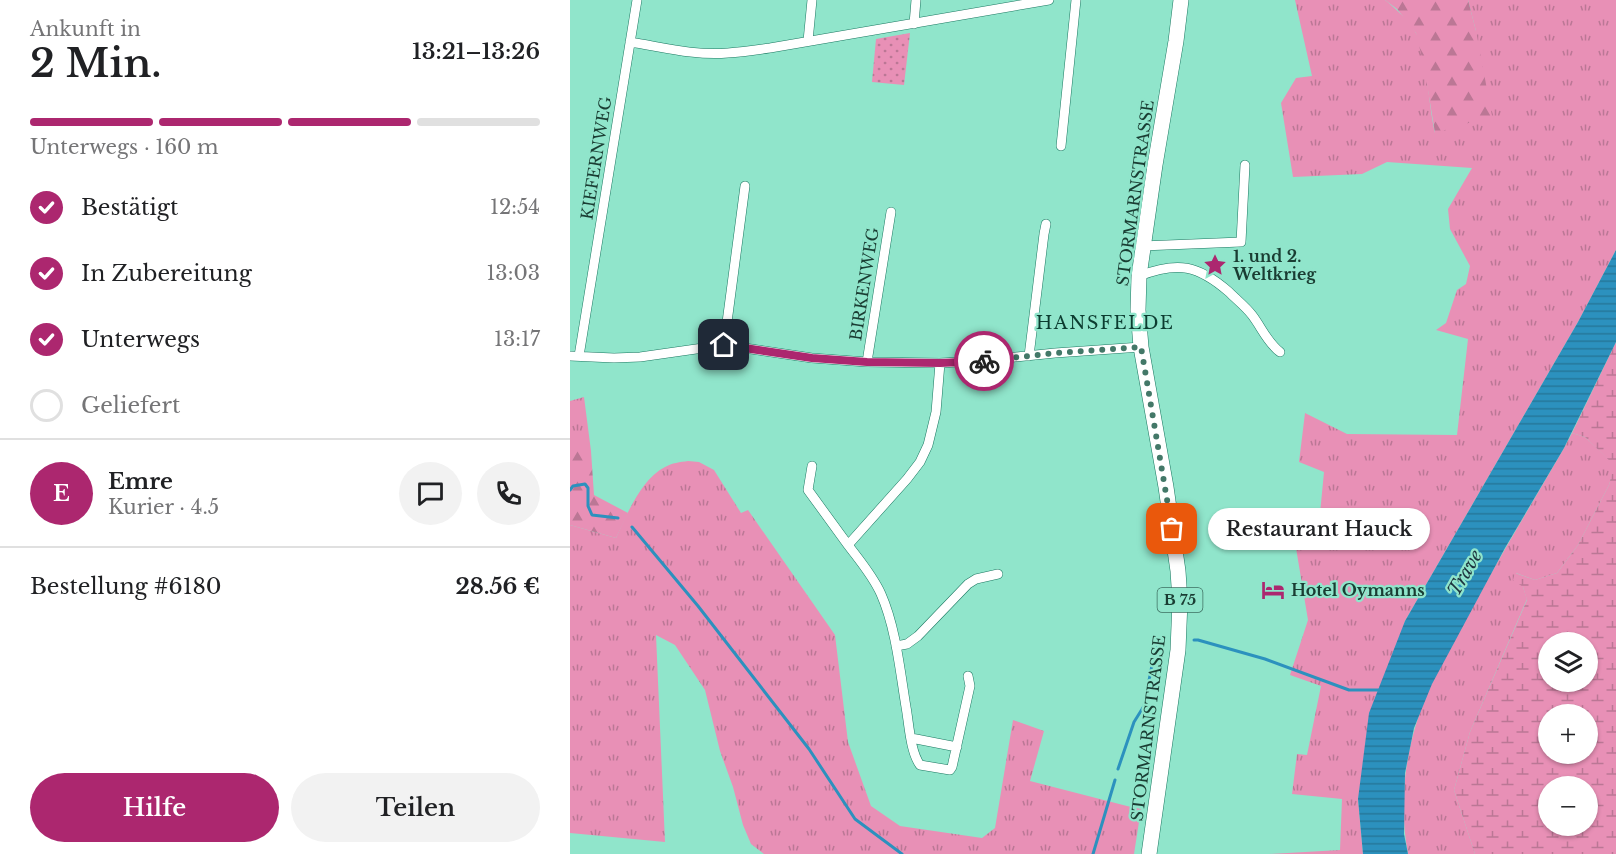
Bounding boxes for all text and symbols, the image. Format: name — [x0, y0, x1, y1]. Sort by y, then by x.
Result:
text: Ankunft in — [30, 17, 141, 41]
text: 13:21–13:26 — [412, 38, 540, 65]
text: 2 Min. — [30, 39, 162, 88]
street label: KIEFERNWEG — [576, 95, 616, 221]
street label: STORMARNSTRASSE — [1112, 99, 1158, 287]
text: Unterwegs · 160 m — [30, 135, 219, 159]
icon: check — [30, 191, 63, 224]
text: Bestätigt — [81, 194, 178, 221]
text: 12:54 — [490, 195, 540, 219]
street label: BIRKENWEG — [845, 226, 883, 342]
place label: 1. und 2. Weltkrieg — [1232, 246, 1317, 284]
place icon: 1. und 2. Weltkrieg — [1202, 252, 1228, 278]
icon: check — [30, 257, 63, 290]
text: In Zubereitung — [81, 260, 252, 287]
text: 13:03 — [486, 261, 540, 285]
district label: HANSFELDE — [1036, 312, 1174, 334]
pin — [698, 319, 749, 370]
icon: check — [30, 323, 63, 356]
text: Unterwegs — [81, 326, 200, 353]
text: 13:17 — [494, 327, 540, 351]
icon: home — [707, 328, 740, 361]
courier — [954, 331, 1014, 391]
icon: bike — [968, 345, 1001, 378]
text: Geliefert — [81, 392, 180, 419]
button: chat — [399, 462, 462, 525]
button: phone — [477, 462, 540, 525]
text: Emre — [108, 468, 173, 495]
text: E — [53, 480, 70, 507]
text: Kurier · 4.5 — [108, 495, 219, 519]
pin — [1146, 503, 1197, 554]
callout: Restaurant Hauck — [1208, 508, 1430, 550]
icon: bag — [1155, 512, 1188, 545]
text: Restaurant Hauck — [1226, 517, 1412, 541]
water label: Trave — [1443, 546, 1487, 600]
text: Bestellung #6180 — [30, 573, 222, 600]
text: 28.56 € — [455, 573, 540, 600]
hotel icon: Hotel Oymanns — [1260, 577, 1286, 603]
place label: Hotel Oymanns — [1291, 580, 1425, 600]
road number: B 75 — [1158, 588, 1202, 612]
map controls — [1538, 632, 1598, 836]
button: layers — [1538, 632, 1598, 692]
street label: STORMARNSTRASSE — [1127, 634, 1169, 822]
button: + — [1538, 704, 1598, 764]
button: Hilfe — [30, 773, 279, 842]
button: Teilen — [291, 773, 540, 842]
button: − — [1538, 776, 1598, 836]

